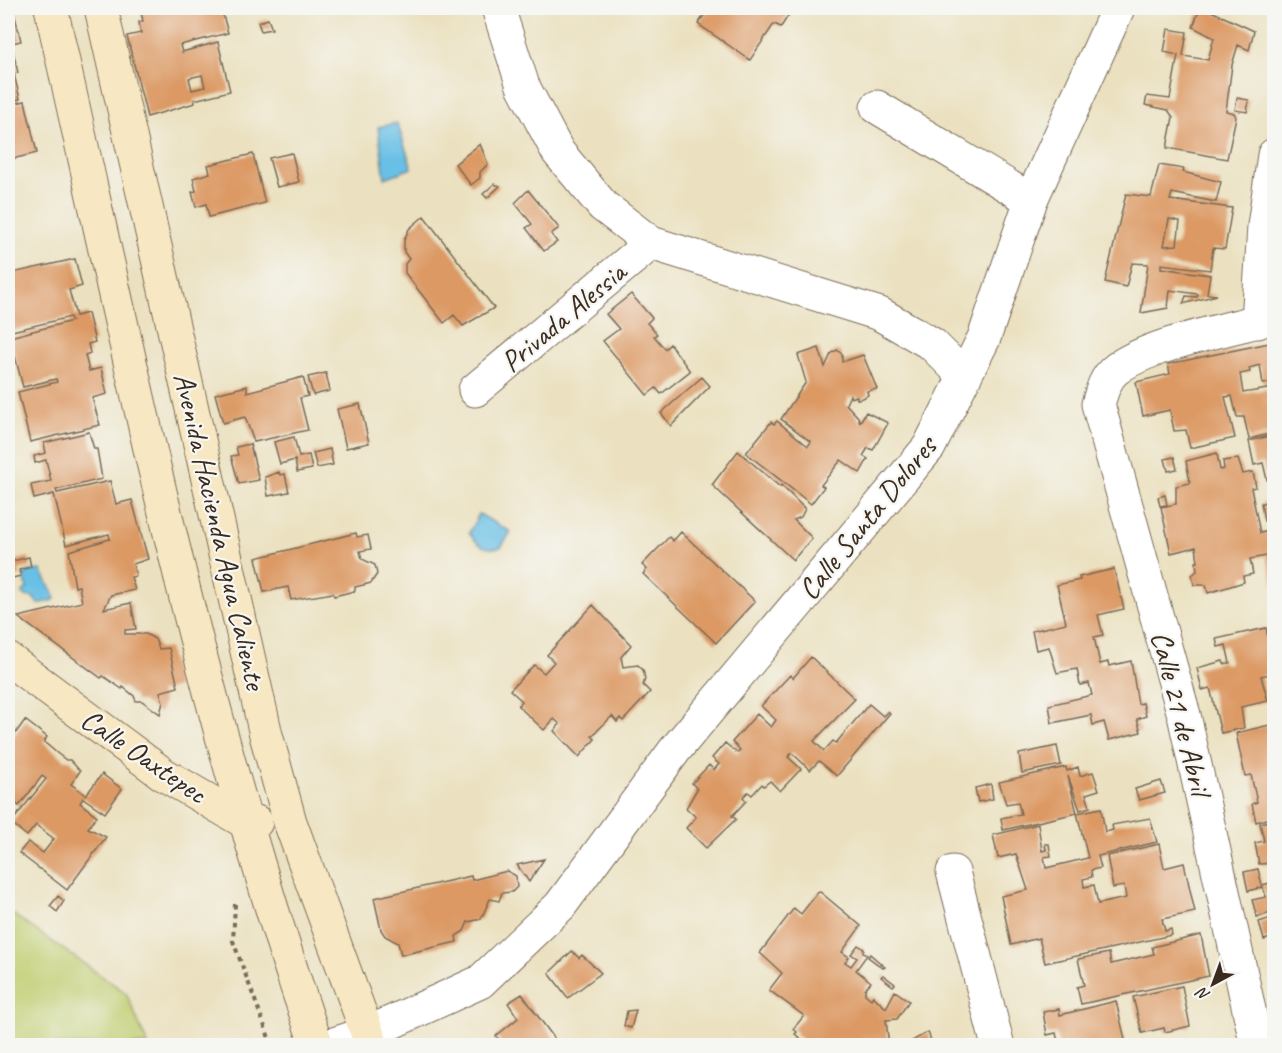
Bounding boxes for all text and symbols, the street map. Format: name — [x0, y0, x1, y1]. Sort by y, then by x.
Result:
street label: Privada Alessia — [493, 252, 636, 380]
street label: Avenida Hacienda Agua Caliente — [165, 369, 275, 695]
street label: Calle Santa Dolores — [789, 426, 946, 607]
street label: Calle 21 de Abril — [1142, 627, 1221, 803]
street label: Calle Oaxtepec — [74, 700, 215, 812]
north arrow — [1183, 954, 1243, 1014]
text: N — [1191, 982, 1214, 1005]

